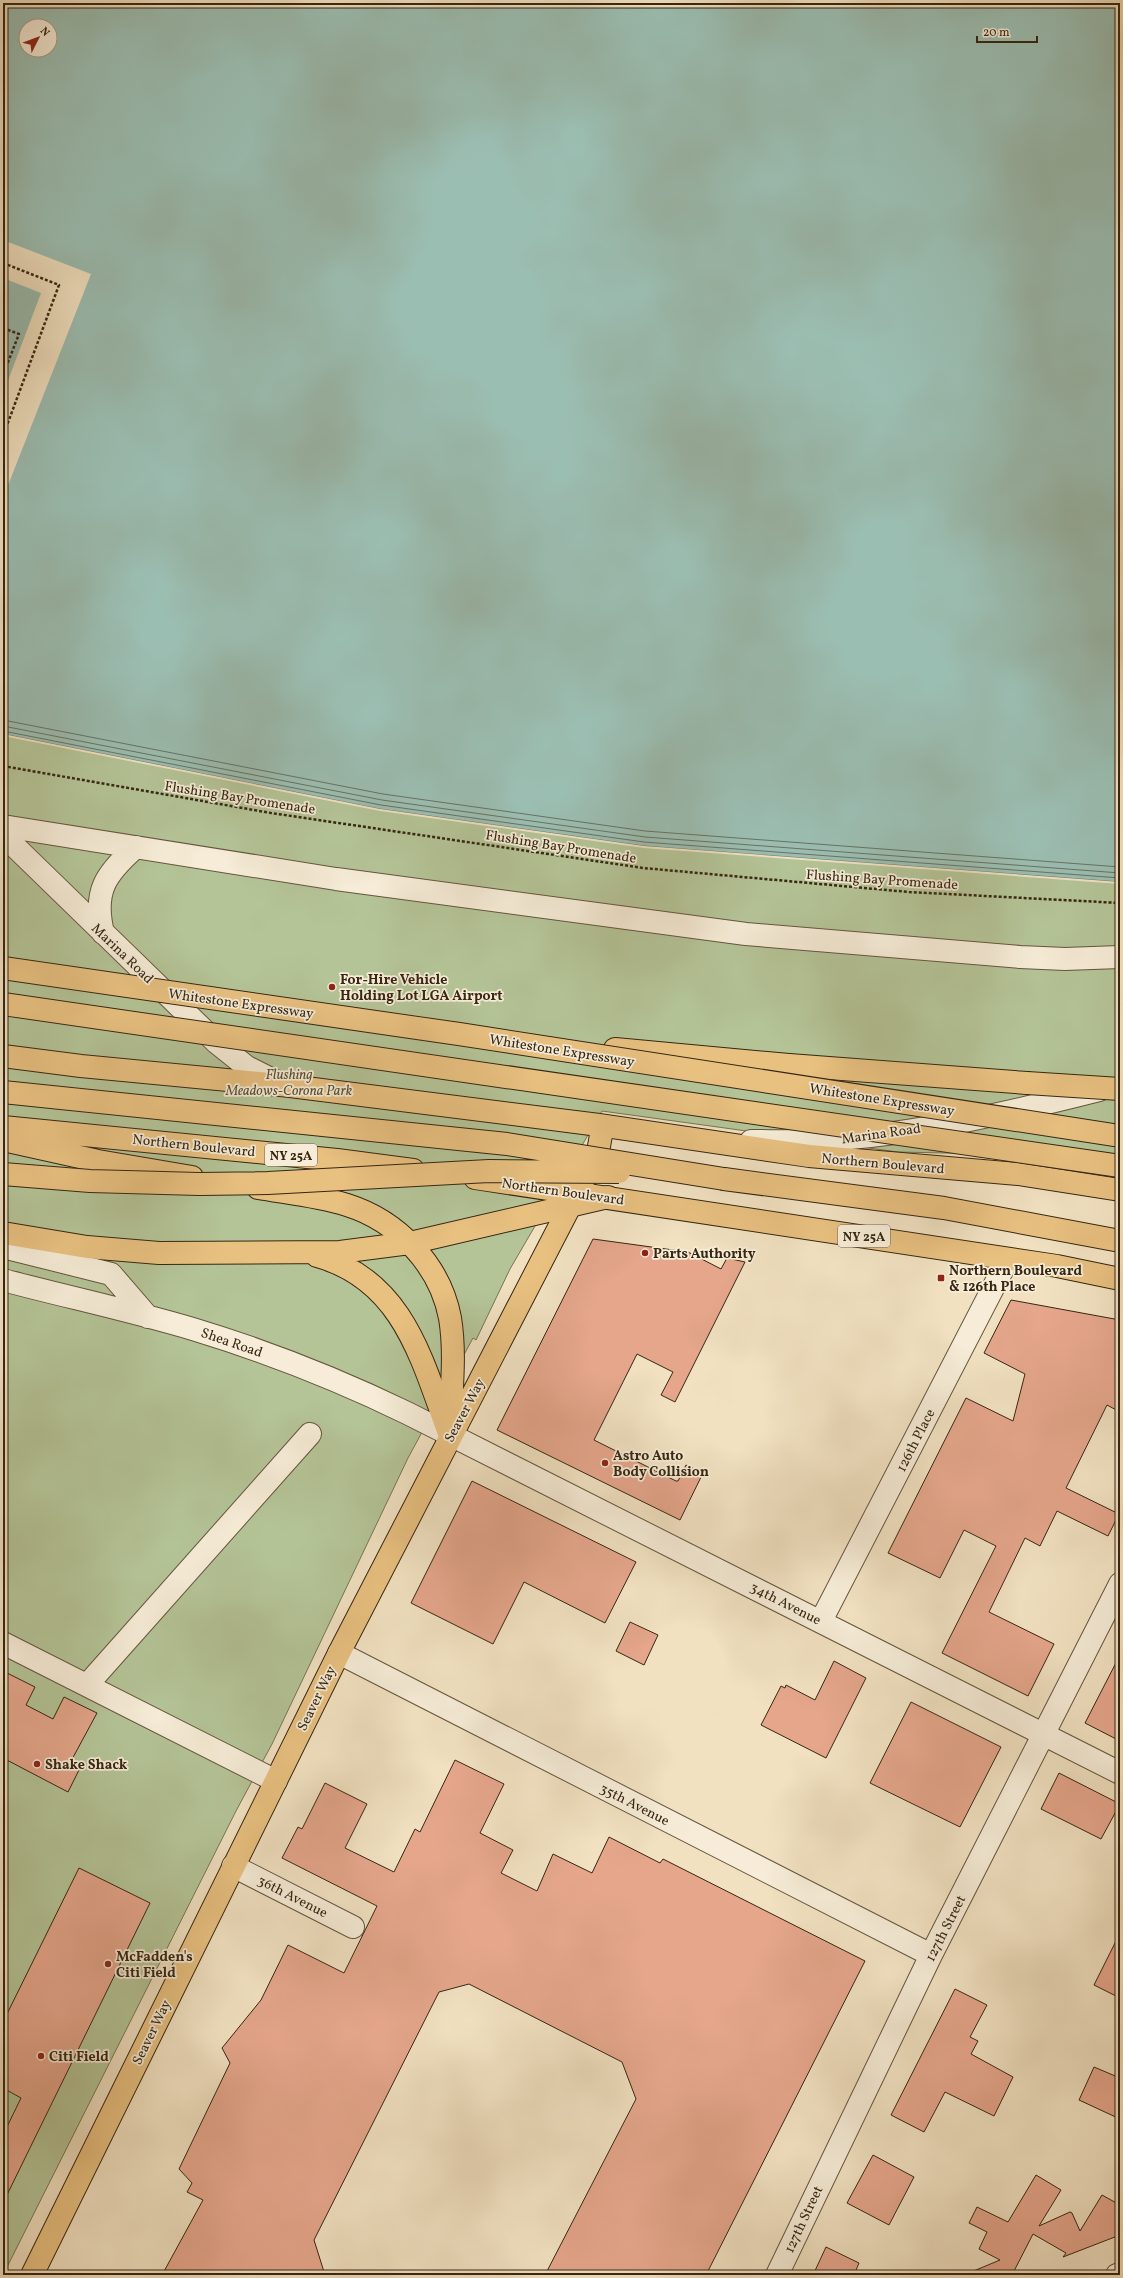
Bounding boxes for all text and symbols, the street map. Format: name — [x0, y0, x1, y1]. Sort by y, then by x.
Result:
north arrow — [18, 18, 58, 58]
scale bar — [977, 18, 1037, 44]
text: N — [36, 24, 53, 40]
text: 20 m — [983, 25, 1010, 41]
street label: Flushing Bay Promenade — [163, 777, 317, 820]
street label: Flushing Bay Promenade — [484, 826, 638, 869]
street label: Flushing Bay Promenade — [805, 866, 959, 895]
street label: Marina Road — [87, 920, 157, 989]
place label: For-Hire Vehicle Holding Lot LGA Airport — [340, 971, 502, 1006]
marker: For-Hire Vehicle Holding Lot LGA Airport — [327, 982, 337, 992]
street label: Whitestone Expressway — [167, 985, 315, 1024]
street label: Whitestone Expressway — [488, 1031, 636, 1072]
park label: Flushing Meadows-Corona Park — [225, 1066, 353, 1101]
street label: Whitestone Expressway — [808, 1080, 956, 1121]
street label: Marina Road — [840, 1120, 922, 1149]
street label: Northern Boulevard — [131, 1131, 256, 1162]
road number: NY 25A — [265, 1144, 317, 1166]
street label: Northern Boulevard — [821, 1150, 945, 1179]
street label: Northern Boulevard — [500, 1174, 625, 1211]
road number: NY 25A — [838, 1225, 890, 1247]
place label: Parts Authority — [653, 1245, 756, 1264]
marker: Parts Authority — [640, 1248, 650, 1258]
place label: Northern Boulevard & 126th Place — [949, 1262, 1082, 1297]
marker: Northern Boulevard & 126th Place — [936, 1273, 946, 1283]
street label: Shea Road — [198, 1324, 265, 1363]
street label: Seaver Way — [440, 1375, 490, 1446]
street label: 126th Place — [892, 1406, 940, 1475]
place label: Astro Auto Body Collision — [613, 1447, 709, 1482]
marker: Astro Auto Body Collision — [600, 1458, 610, 1468]
street label: 34th Avenue — [747, 1578, 824, 1631]
street label: Seaver Way — [293, 1663, 341, 1734]
place label: Shake Shack — [45, 1756, 128, 1775]
marker: Shake Shack — [32, 1759, 42, 1769]
street label: 35th Avenue — [596, 1780, 673, 1831]
street label: 36th Avenue — [254, 1872, 331, 1923]
street label: 127th Street — [921, 1892, 971, 1965]
place label: McFadden's Citi Field — [116, 1948, 193, 1983]
marker: McFadden's Citi Field — [103, 1959, 113, 1969]
street label: Seaver Way — [128, 1997, 176, 2068]
place label: Citi Field — [49, 2048, 109, 2067]
marker: Citi Field — [36, 2051, 46, 2061]
street label: 127th Street — [781, 2183, 828, 2256]

